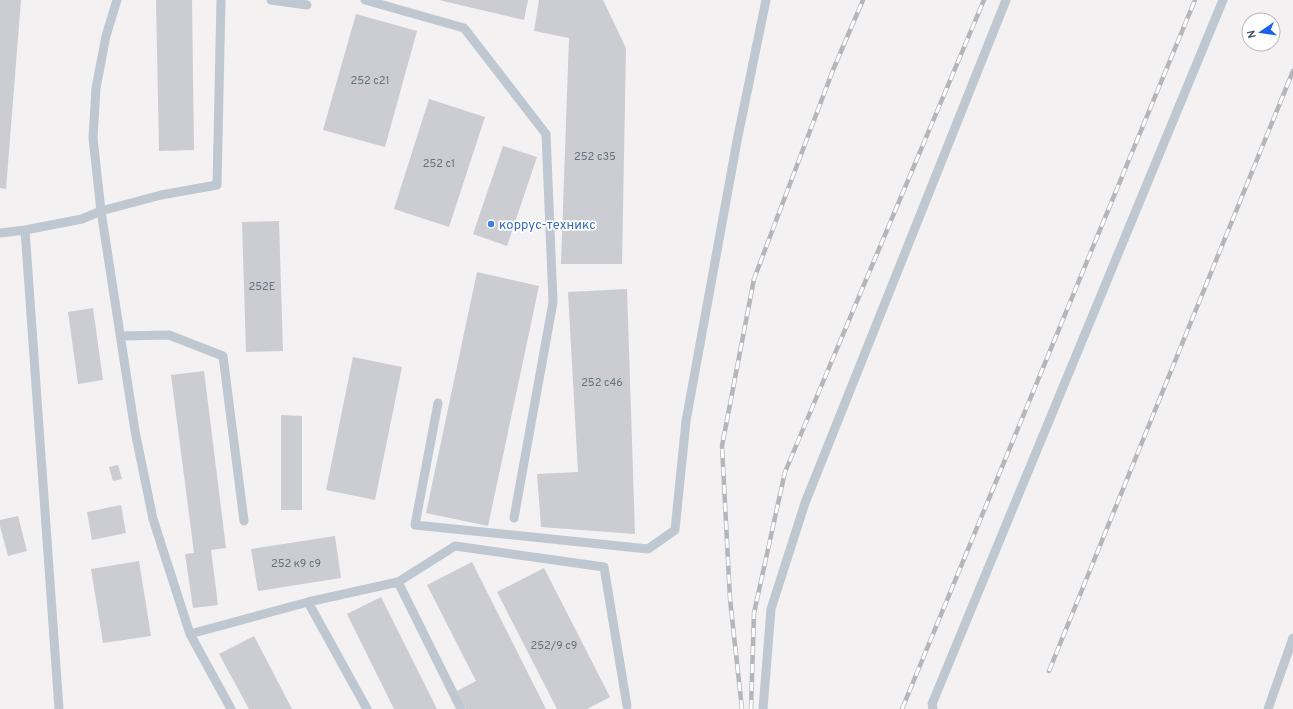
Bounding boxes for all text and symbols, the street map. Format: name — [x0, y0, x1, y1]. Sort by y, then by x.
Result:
north arrow — [1241, 12, 1281, 52]
text: N — [1245, 29, 1260, 39]
house number: 252 с21 — [350, 74, 390, 88]
house number: 252 с35 — [574, 150, 616, 164]
house number: 252 с1 — [423, 157, 455, 171]
place label: коррус-техникс — [499, 218, 596, 234]
marker: коррус-техникс — [486, 219, 496, 229]
house number: 252Е — [249, 280, 275, 294]
house number: 252 с46 — [581, 376, 623, 390]
house number: 252 к9 с9 — [271, 557, 321, 571]
house number: 252/9 с9 — [531, 639, 577, 653]

